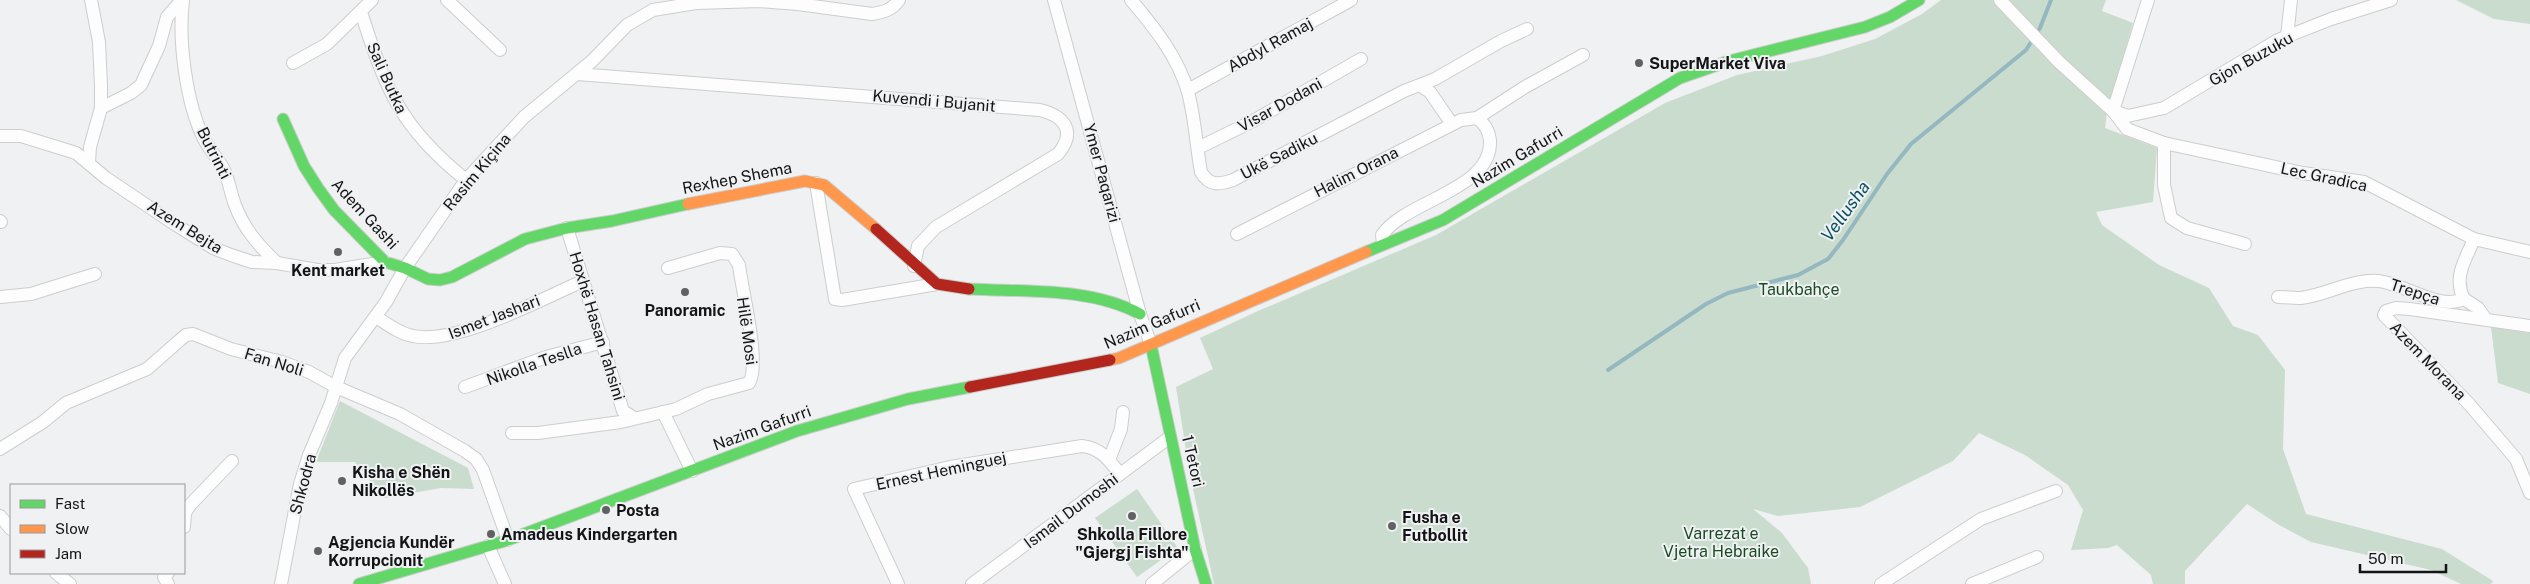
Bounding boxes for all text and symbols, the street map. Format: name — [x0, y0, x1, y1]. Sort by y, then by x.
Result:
street label: Abdyl Ramaj — [1224, 14, 1316, 76]
street label: Gjon Buzuku — [2206, 28, 2296, 90]
street label: Sali Butka — [363, 39, 411, 117]
place label: SuperMarket Viva — [1649, 54, 1786, 73]
marker: SuperMarket Viva — [1633, 57, 1645, 69]
street label: Visar Dodani — [1234, 74, 1326, 136]
street label: Kuvendi i Bujanit — [872, 86, 996, 116]
street label: Ymer Paqarizi — [1080, 121, 1124, 225]
street label: Nazim Gafurri — [1468, 122, 1566, 192]
street label: Butrinti — [193, 124, 235, 182]
street label: Ukë Sadiku — [1237, 128, 1321, 184]
street label: Rasim Kiçina — [439, 130, 515, 214]
street label: Halim Orana — [1311, 143, 1401, 201]
street label: Rexhep Shema — [681, 158, 793, 198]
street label: Lec Gradica — [2279, 159, 2369, 195]
street label: Adem Gashi — [328, 175, 402, 253]
water label: Vellusha — [1816, 177, 1874, 245]
street label: Azem Bejta — [144, 196, 226, 258]
marker: Kent market — [332, 246, 344, 258]
street label: Hoxhë Hasan Tahsini — [565, 249, 629, 403]
place label: Kent market — [291, 261, 385, 280]
street label: Trepça — [2388, 275, 2442, 309]
park label: Taukbahçe — [1758, 280, 1840, 299]
marker: Panoramic — [679, 286, 691, 298]
street label: Ismet Jashari — [445, 291, 543, 343]
street label: Nazim Gafurri — [1101, 295, 1203, 353]
street label: Hilë Mosi — [733, 296, 761, 366]
place label: Panoramic — [645, 301, 726, 320]
street label: Azem Morana — [2386, 318, 2470, 404]
street label: Nikolla Teslla — [484, 339, 584, 389]
street label: Fan Noli — [242, 344, 306, 380]
street label: Nazim Gafurri — [710, 401, 814, 455]
street label: 1 Tetori — [1178, 433, 1208, 489]
street label: Ernest Heminguej — [874, 448, 1008, 494]
street label: Shkodra — [286, 452, 320, 516]
place label: Kisha e Shën Nikollës — [352, 463, 450, 500]
street label: Ismail Dumoshi — [1020, 469, 1122, 553]
marker: Kisha e Shën Nikollës — [336, 475, 348, 487]
legend — [10, 484, 185, 574]
text: Fast — [55, 495, 85, 512]
place label: Posta — [616, 501, 659, 520]
marker: Posta — [600, 504, 612, 516]
place label: Fusha e Futbollit — [1402, 508, 1468, 545]
marker: Shkolla Fillore "Gjergj Fishta" — [1126, 510, 1138, 522]
text: Slow — [55, 520, 90, 537]
marker: Fusha e Futbollit — [1386, 520, 1398, 532]
park label: Varrezat e Vjetra Hebraike — [1663, 524, 1779, 561]
place label: Amadeus Kindergarten — [501, 525, 678, 544]
place label: Shkolla Fillore "Gjergj Fishta" — [1075, 525, 1189, 562]
marker: Amadeus Kindergarten — [485, 528, 497, 540]
place label: Agjencia Kundër Korrupcionit — [328, 533, 455, 570]
scale bar — [2360, 542, 2446, 574]
text: Jam — [55, 545, 82, 562]
marker: Agjencia Kundër Korrupcionit — [312, 545, 324, 557]
text: 50 m — [2368, 550, 2403, 567]

